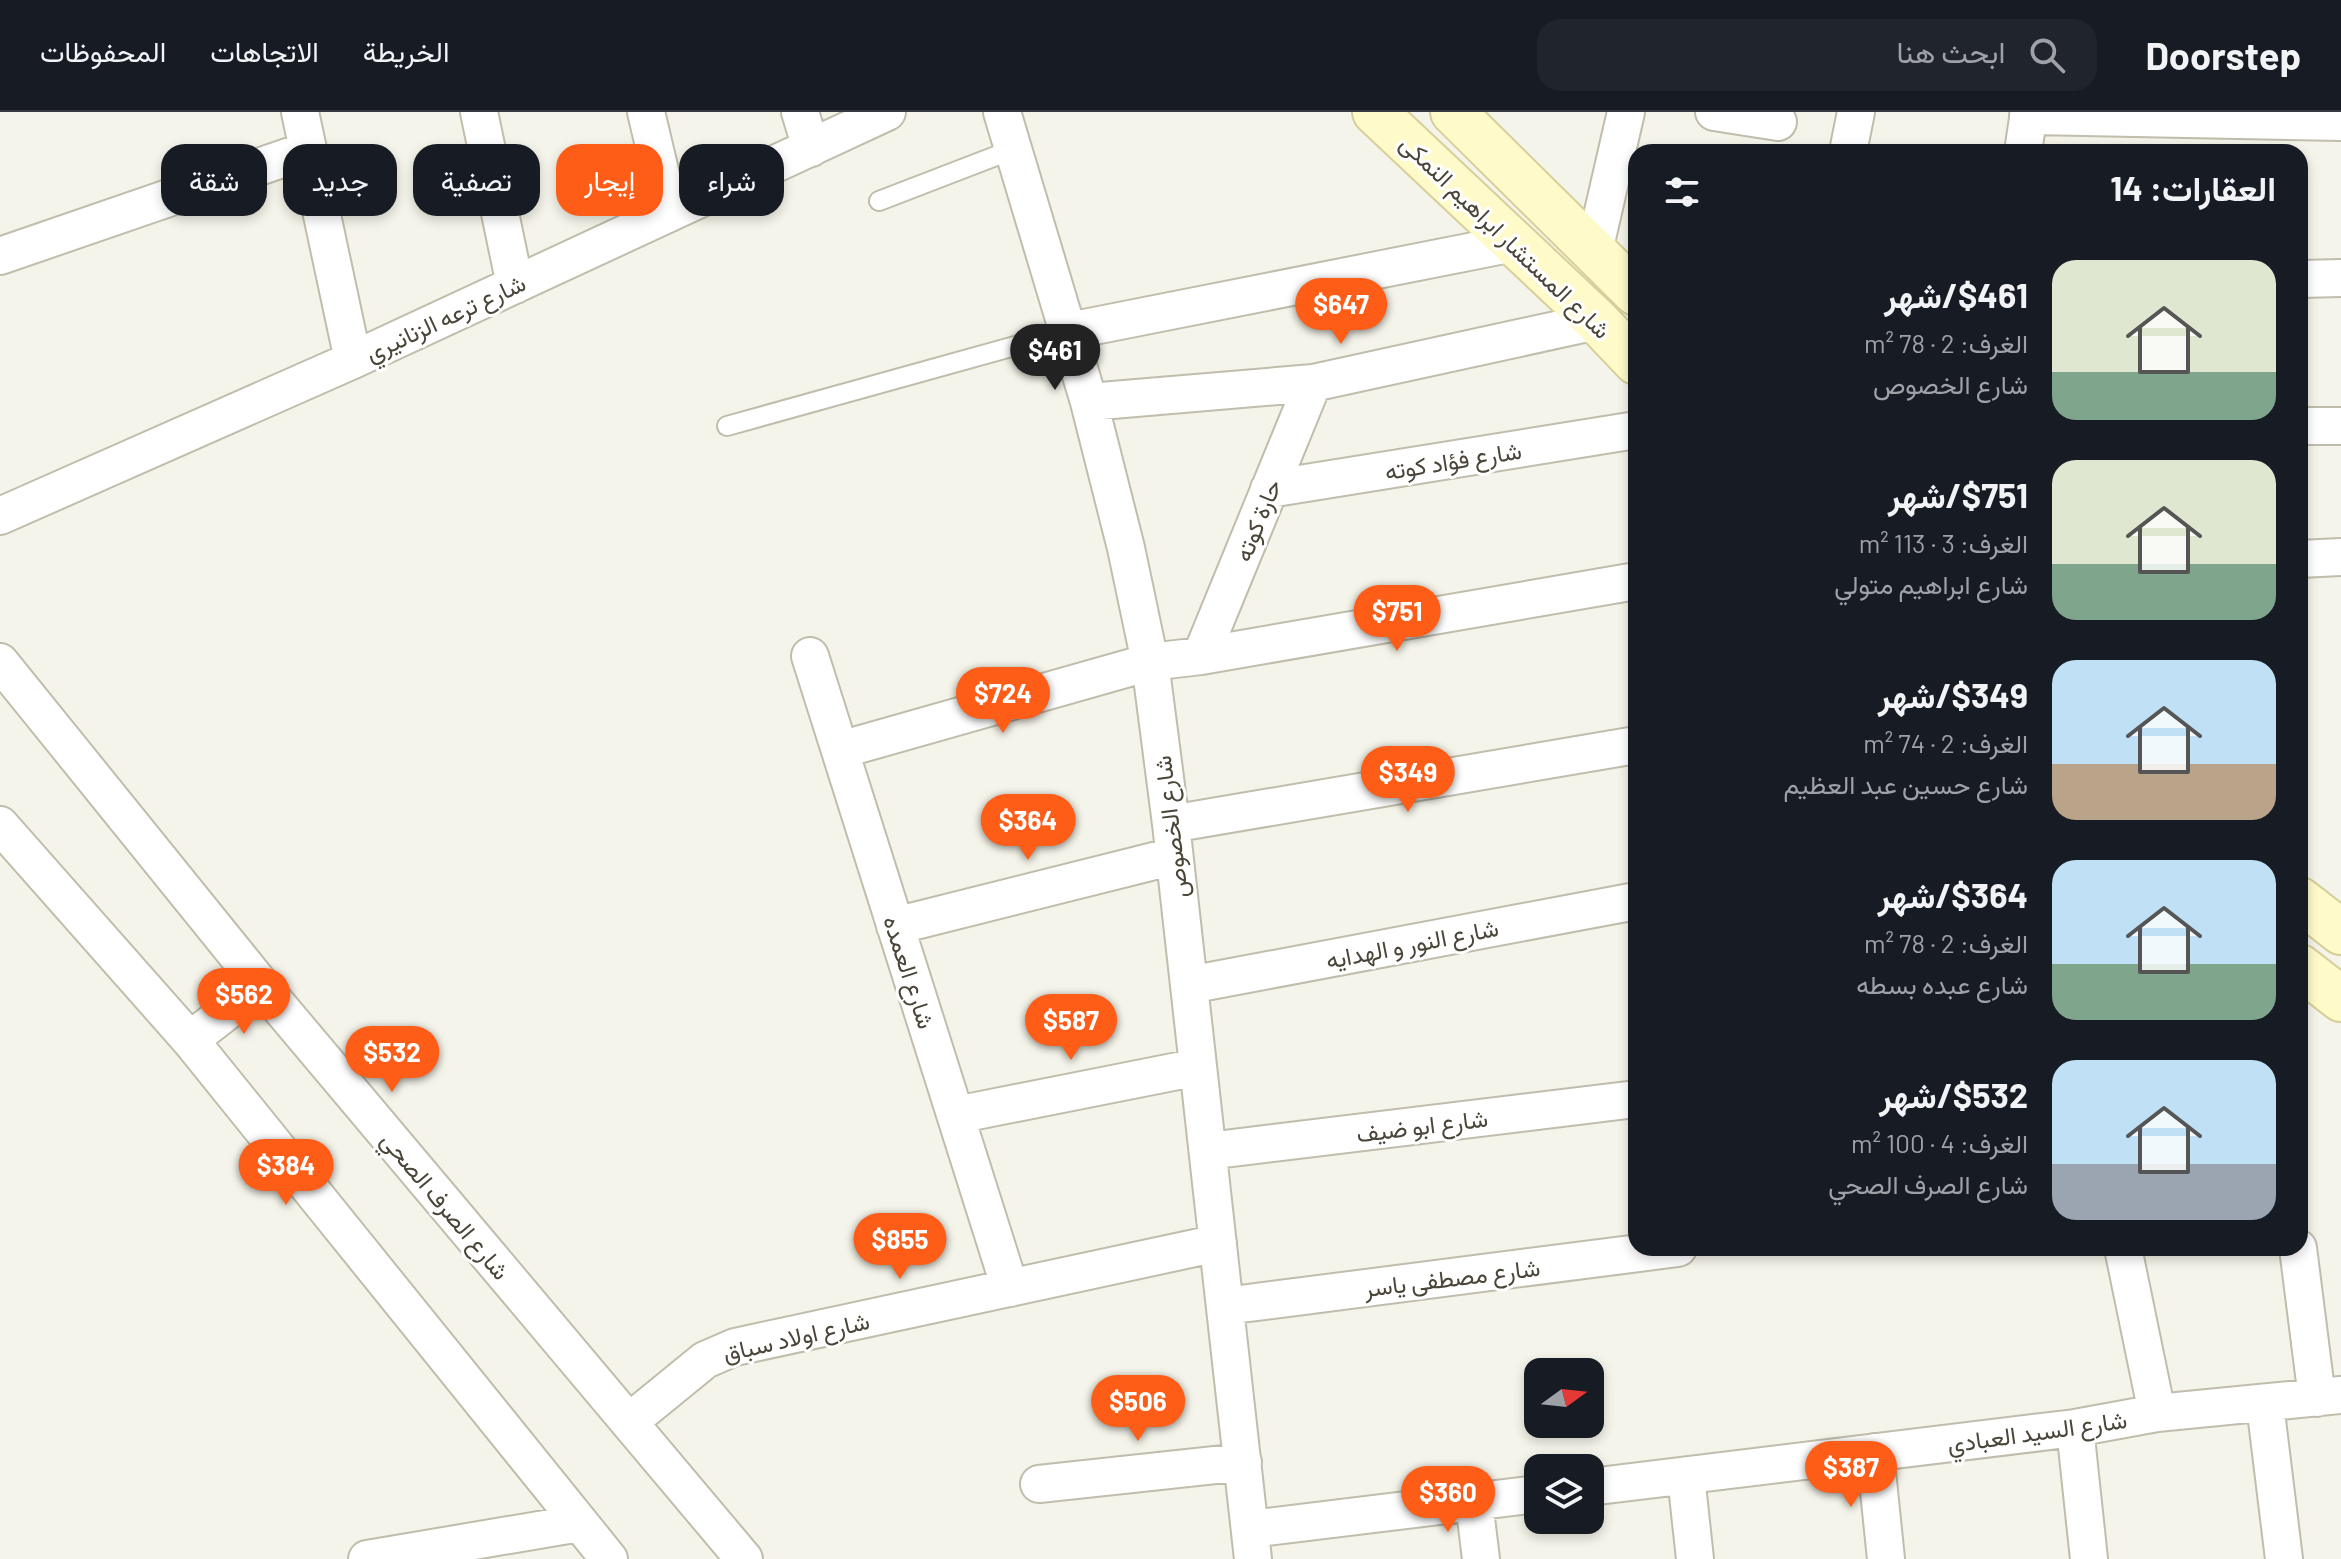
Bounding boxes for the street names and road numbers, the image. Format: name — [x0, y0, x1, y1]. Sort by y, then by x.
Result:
street label: شارع المستشار ابراهيم النمكى — [1393, 128, 1617, 346]
street label: شارع ترعه الزنانيري — [360, 267, 532, 372]
street label: شارع فؤاد كوته — [1382, 435, 1524, 488]
street label: حارة كوته — [1227, 475, 1288, 566]
street label: شارع الخصوص — [1147, 754, 1196, 900]
street label: شارع العمده — [875, 912, 942, 1033]
street label: شارع النور و الهدايه — [1323, 912, 1501, 977]
street label: شارع ابو ضيف — [1355, 1103, 1490, 1150]
street label: شارع الصرف الصحي — [371, 1125, 516, 1289]
street label: شارع مصطفى ياسر — [1361, 1252, 1542, 1305]
street label: شارع اولاد سباق — [720, 1305, 873, 1370]
street label: شارع السيد العبادي — [1945, 1404, 2130, 1464]

